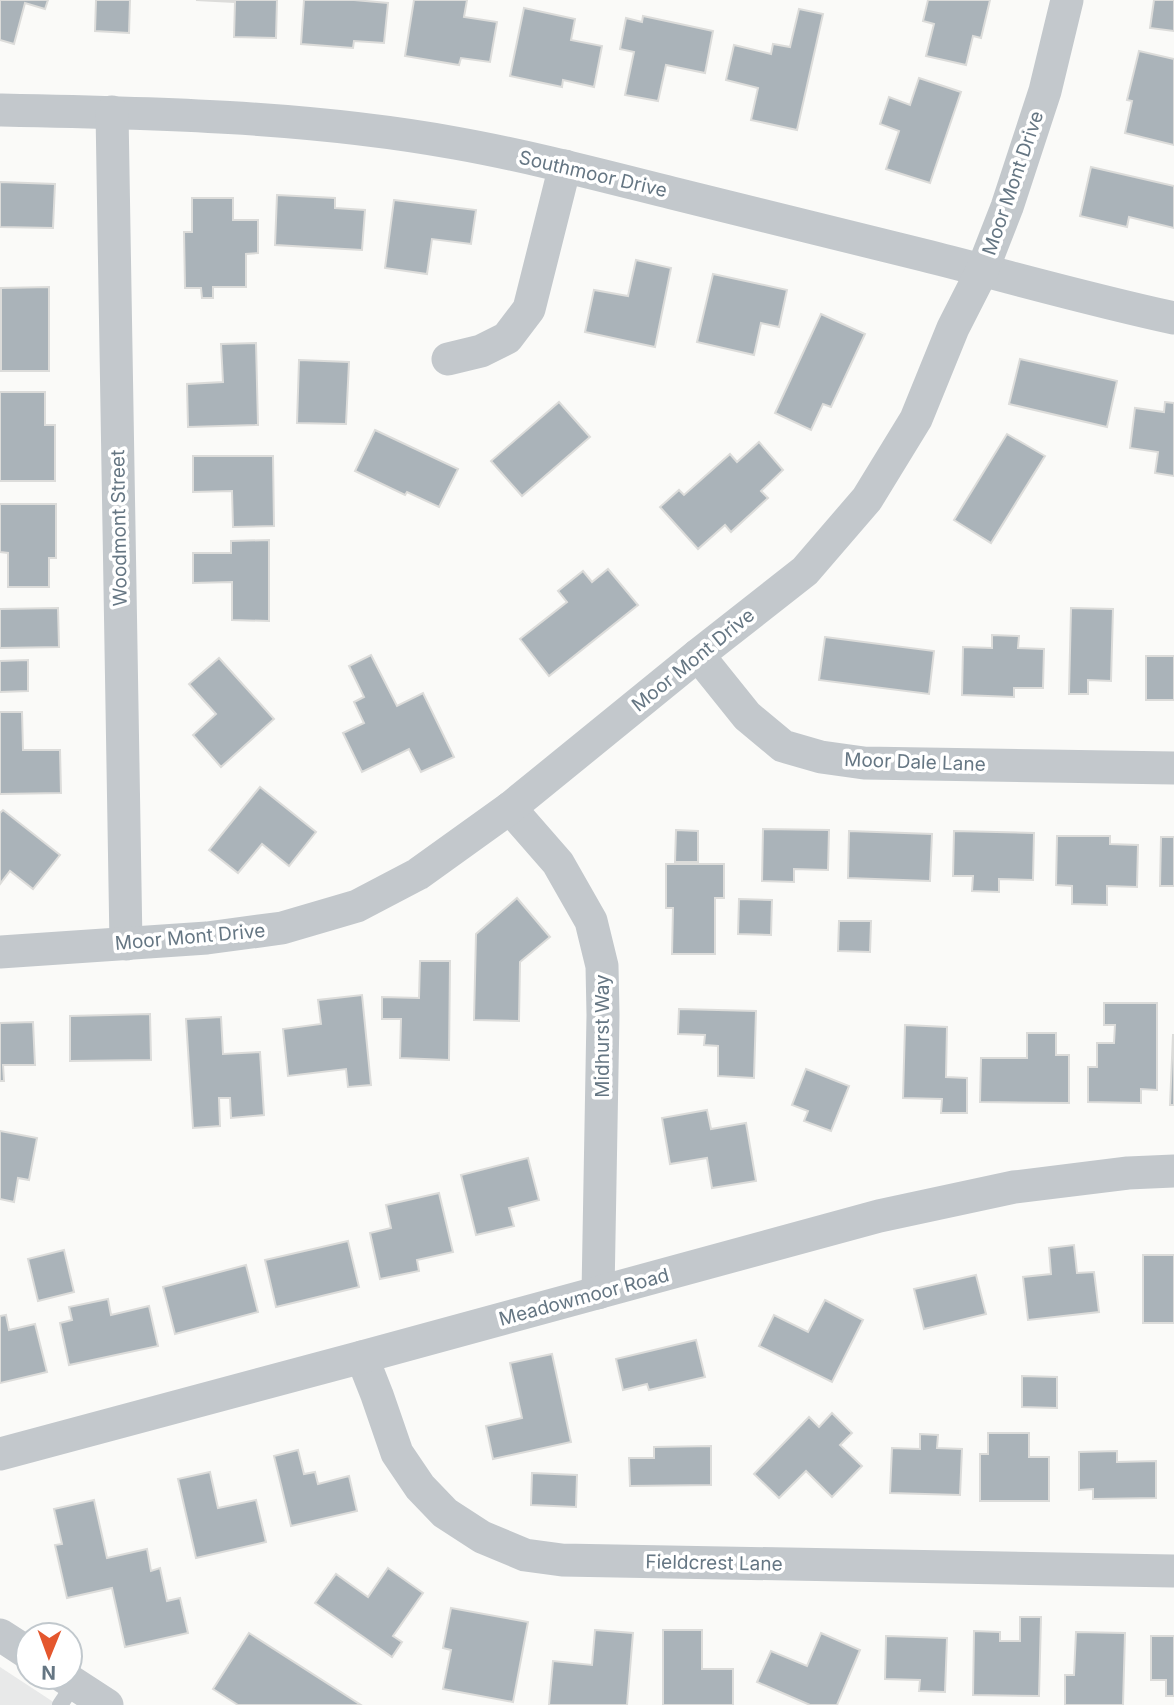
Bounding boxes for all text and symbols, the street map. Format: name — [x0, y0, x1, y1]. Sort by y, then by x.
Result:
street label: Moor Mont Drive — [978, 108, 1048, 258]
street label: Southmoor Drive — [517, 146, 669, 202]
street label: Woodmont Street — [106, 449, 132, 607]
street label: Moor Mont Drive — [627, 604, 759, 716]
street label: Moor Dale Lane — [844, 748, 986, 776]
street label: Moor Mont Drive — [114, 919, 266, 955]
street label: Midhurst Way — [591, 974, 614, 1098]
street label: Meadowmoor Road — [496, 1263, 672, 1331]
street label: Fieldcrest Lane — [645, 1550, 783, 1576]
north arrow — [14, 1621, 84, 1691]
text: N — [41, 1661, 56, 1684]

